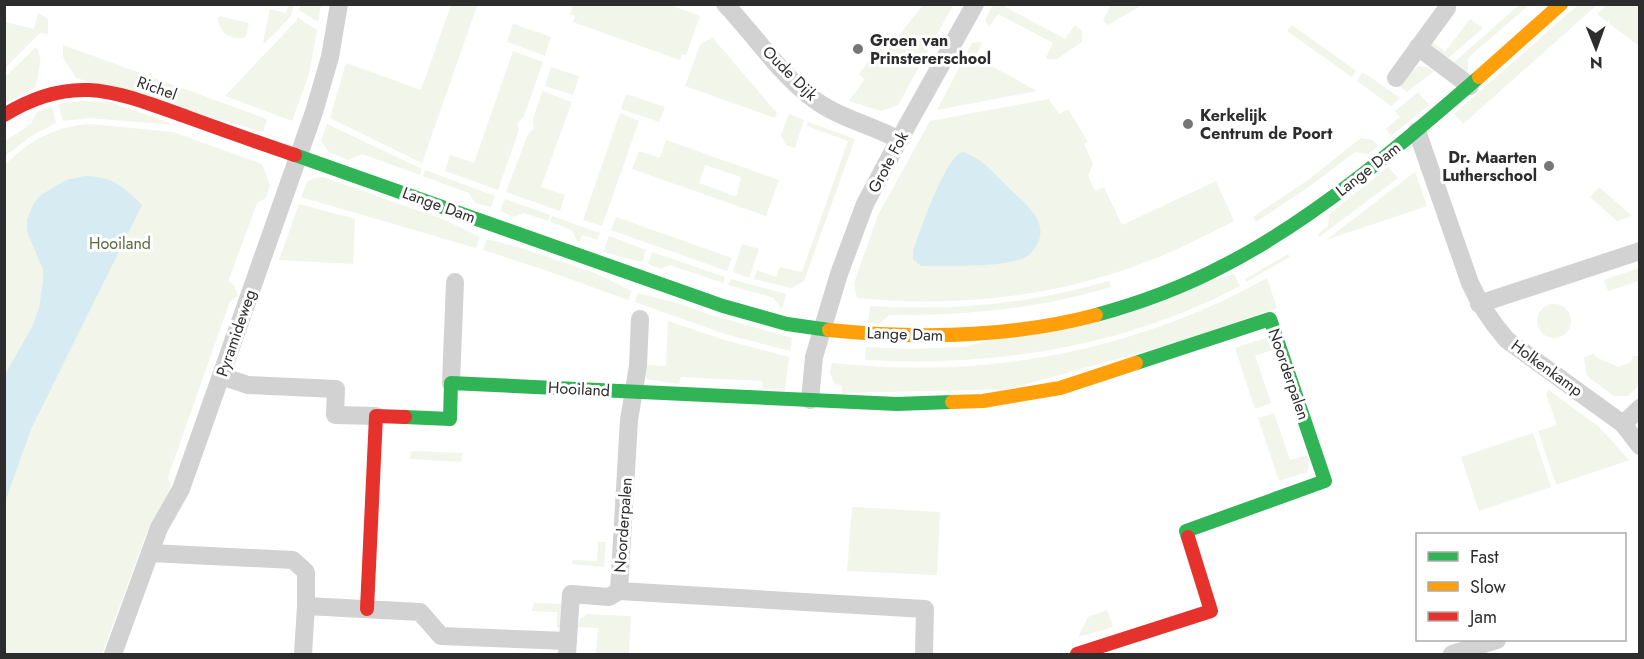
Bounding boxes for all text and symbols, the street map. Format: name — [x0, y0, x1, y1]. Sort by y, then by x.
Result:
north arrow — [1566, 18, 1626, 78]
place label: Groen van Prinstererschool — [870, 29, 991, 70]
street label: Oude Dijk — [757, 40, 823, 106]
marker: Groen van Prinstererschool — [851, 42, 865, 56]
text: N — [1590, 51, 1603, 74]
street label: Richel — [134, 70, 180, 106]
place label: Kerkelijk Centrum de Poort — [1200, 104, 1333, 145]
marker: Kerkelijk Centrum de Poort — [1181, 117, 1195, 131]
street label: Grote Fok — [862, 126, 914, 197]
street label: Lange Dam — [1331, 136, 1405, 202]
place label: Dr. Maarten Lutherschool — [1442, 146, 1537, 187]
marker: Dr. Maarten Lutherschool — [1542, 159, 1556, 173]
street label: Lange Dam — [399, 181, 479, 229]
park label: Hooiland — [89, 232, 151, 255]
street label: Pyramideweg — [210, 286, 262, 380]
street label: Lange Dam — [866, 321, 944, 347]
street label: Noorderpalen — [1263, 325, 1315, 423]
street label: Holkenkamp — [1506, 334, 1588, 402]
street label: Hooiland — [547, 376, 611, 402]
street label: Noorderpalen — [608, 477, 638, 573]
legend — [1416, 533, 1626, 641]
text: Fast — [1470, 544, 1499, 570]
text: Slow — [1470, 574, 1507, 600]
text: Jam — [1468, 604, 1497, 630]

